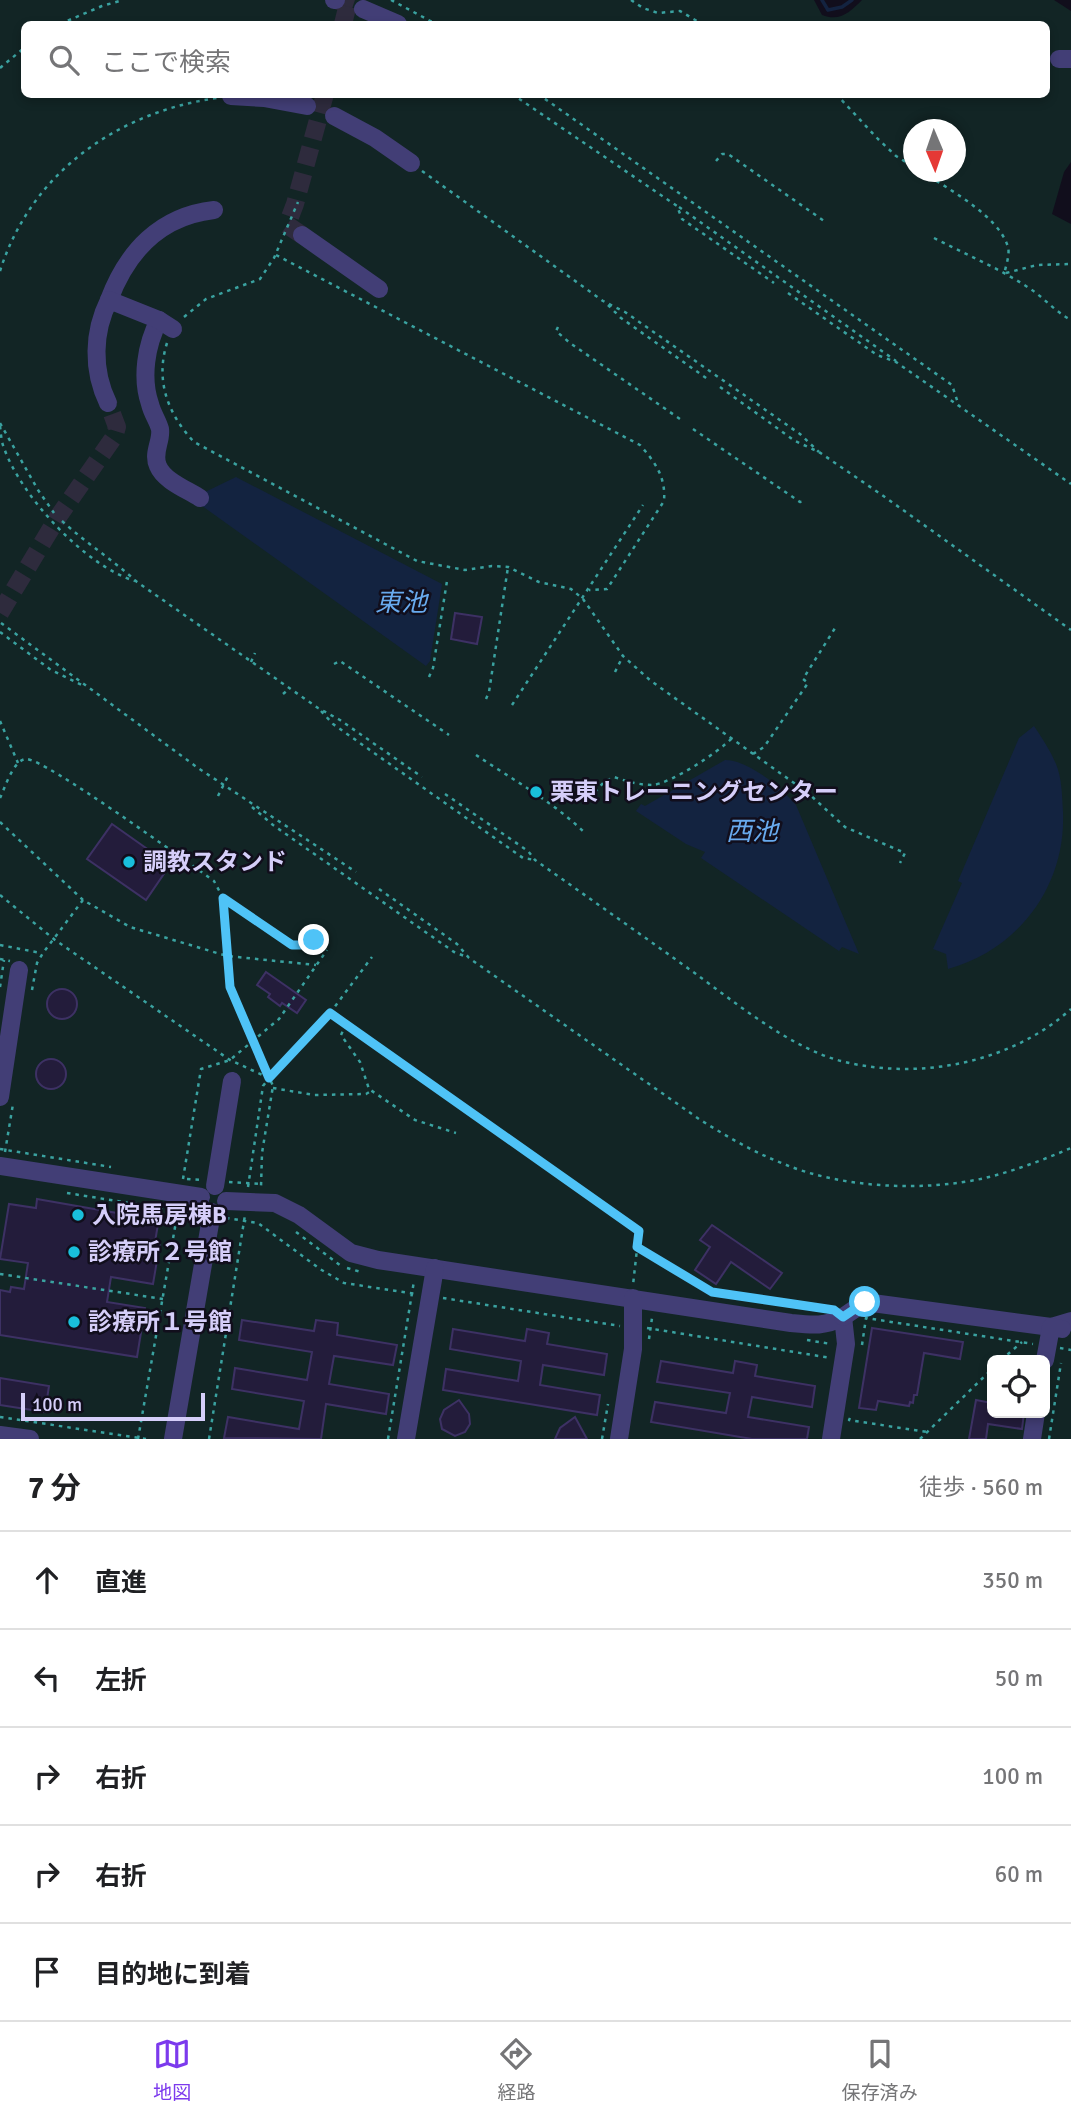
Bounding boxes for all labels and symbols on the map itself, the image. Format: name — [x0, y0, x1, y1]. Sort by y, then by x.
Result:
north arrow — [903, 119, 966, 182]
water label: 東池 — [375, 587, 430, 619]
place label: 栗東トレーニングセンター — [550, 777, 838, 807]
marker: 栗東トレーニングセンター — [528, 784, 544, 800]
water label: 西池 — [726, 816, 781, 848]
place label: 調教スタンド — [143, 847, 287, 877]
marker: 調教スタンド — [121, 854, 137, 870]
route end — [298, 924, 329, 955]
place label: 入院馬房棟B — [92, 1200, 227, 1230]
marker: 入院馬房棟B — [70, 1207, 86, 1223]
place label: 診療所２号館 — [88, 1237, 232, 1267]
marker: 診療所２号館 — [66, 1244, 82, 1260]
route start — [849, 1286, 880, 1317]
place label: 診療所１号館 — [88, 1307, 232, 1337]
marker: 診療所１号館 — [66, 1314, 82, 1330]
scale bar — [21, 1390, 205, 1422]

